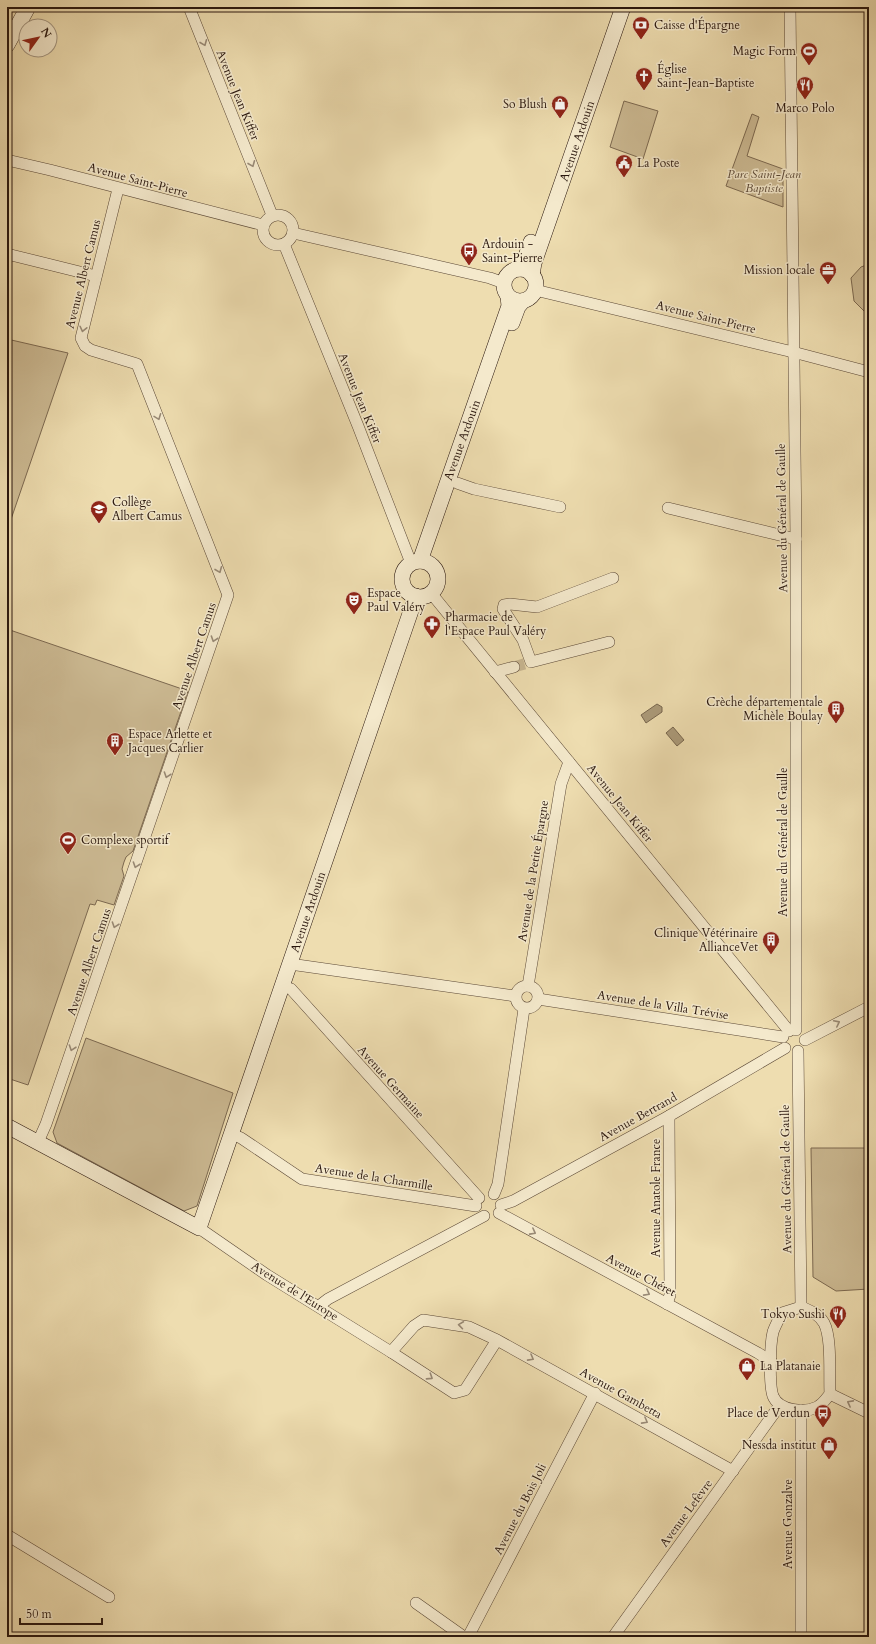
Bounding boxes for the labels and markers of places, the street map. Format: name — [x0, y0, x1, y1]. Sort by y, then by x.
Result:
bank icon: Caisse d'Épargne — [631, 15, 651, 40]
place label: Caisse d'Épargne — [654, 16, 740, 33]
sports icon: Magic Form — [799, 41, 819, 66]
place label: Magic Form — [733, 43, 797, 59]
place label: Église Saint-Jean-Baptiste — [657, 60, 755, 91]
church icon: Église Saint-Jean-Baptiste — [634, 66, 654, 91]
restaurant icon: Marco Polo — [795, 75, 815, 100]
shop icon: So Blush — [550, 94, 570, 119]
place label: So Blush — [503, 96, 547, 112]
place label: Marco Polo — [775, 100, 835, 116]
public building icon: La Poste — [614, 153, 634, 178]
place label: La Poste — [637, 155, 680, 171]
place label: Ardouin - Saint-Pierre — [482, 236, 543, 266]
bus stop icon: Ardouin - Saint-Pierre — [459, 241, 479, 266]
office icon: Mission locale — [818, 260, 838, 285]
place label: Mission locale — [744, 262, 815, 278]
place label: Collège Albert Camus — [112, 494, 182, 524]
school or university icon: Collège Albert Camus — [89, 499, 109, 524]
place label: Espace Paul Valéry — [367, 585, 426, 615]
theatre icon: Espace Paul Valéry — [344, 590, 364, 615]
place label: Pharmacie de l'Espace Paul Valéry — [445, 609, 547, 639]
pharmacy icon: Pharmacie de l'Espace Paul Valéry — [422, 614, 442, 639]
place label: Crèche départementale Michèle Boulay — [706, 694, 824, 724]
building icon: Crèche départementale Michèle Boulay — [826, 699, 846, 724]
place label: Espace Arlette et Jacques Carlier — [126, 726, 212, 756]
building icon: Espace Arlette et Jacques Carlier — [105, 731, 125, 756]
sports icon: Complexe sportif — [58, 830, 78, 855]
place label: Complexe sportif — [81, 832, 171, 848]
place label: Clinique Vétérinaire AllianceVet — [654, 925, 758, 955]
building icon: Clinique Vétérinaire AllianceVet — [761, 930, 781, 955]
restaurant icon: Tokyo Sushi — [828, 1304, 848, 1329]
place label: Tokyo Sushi — [761, 1306, 826, 1322]
shop icon: La Platanaie — [737, 1356, 757, 1381]
place label: La Platanaie — [760, 1358, 821, 1374]
bus stop icon: Place de Verdun — [813, 1403, 833, 1428]
place label: Place de Verdun — [727, 1405, 810, 1421]
shop icon: Nessda institut — [819, 1435, 839, 1460]
place label: Nessda institut — [742, 1437, 816, 1453]

